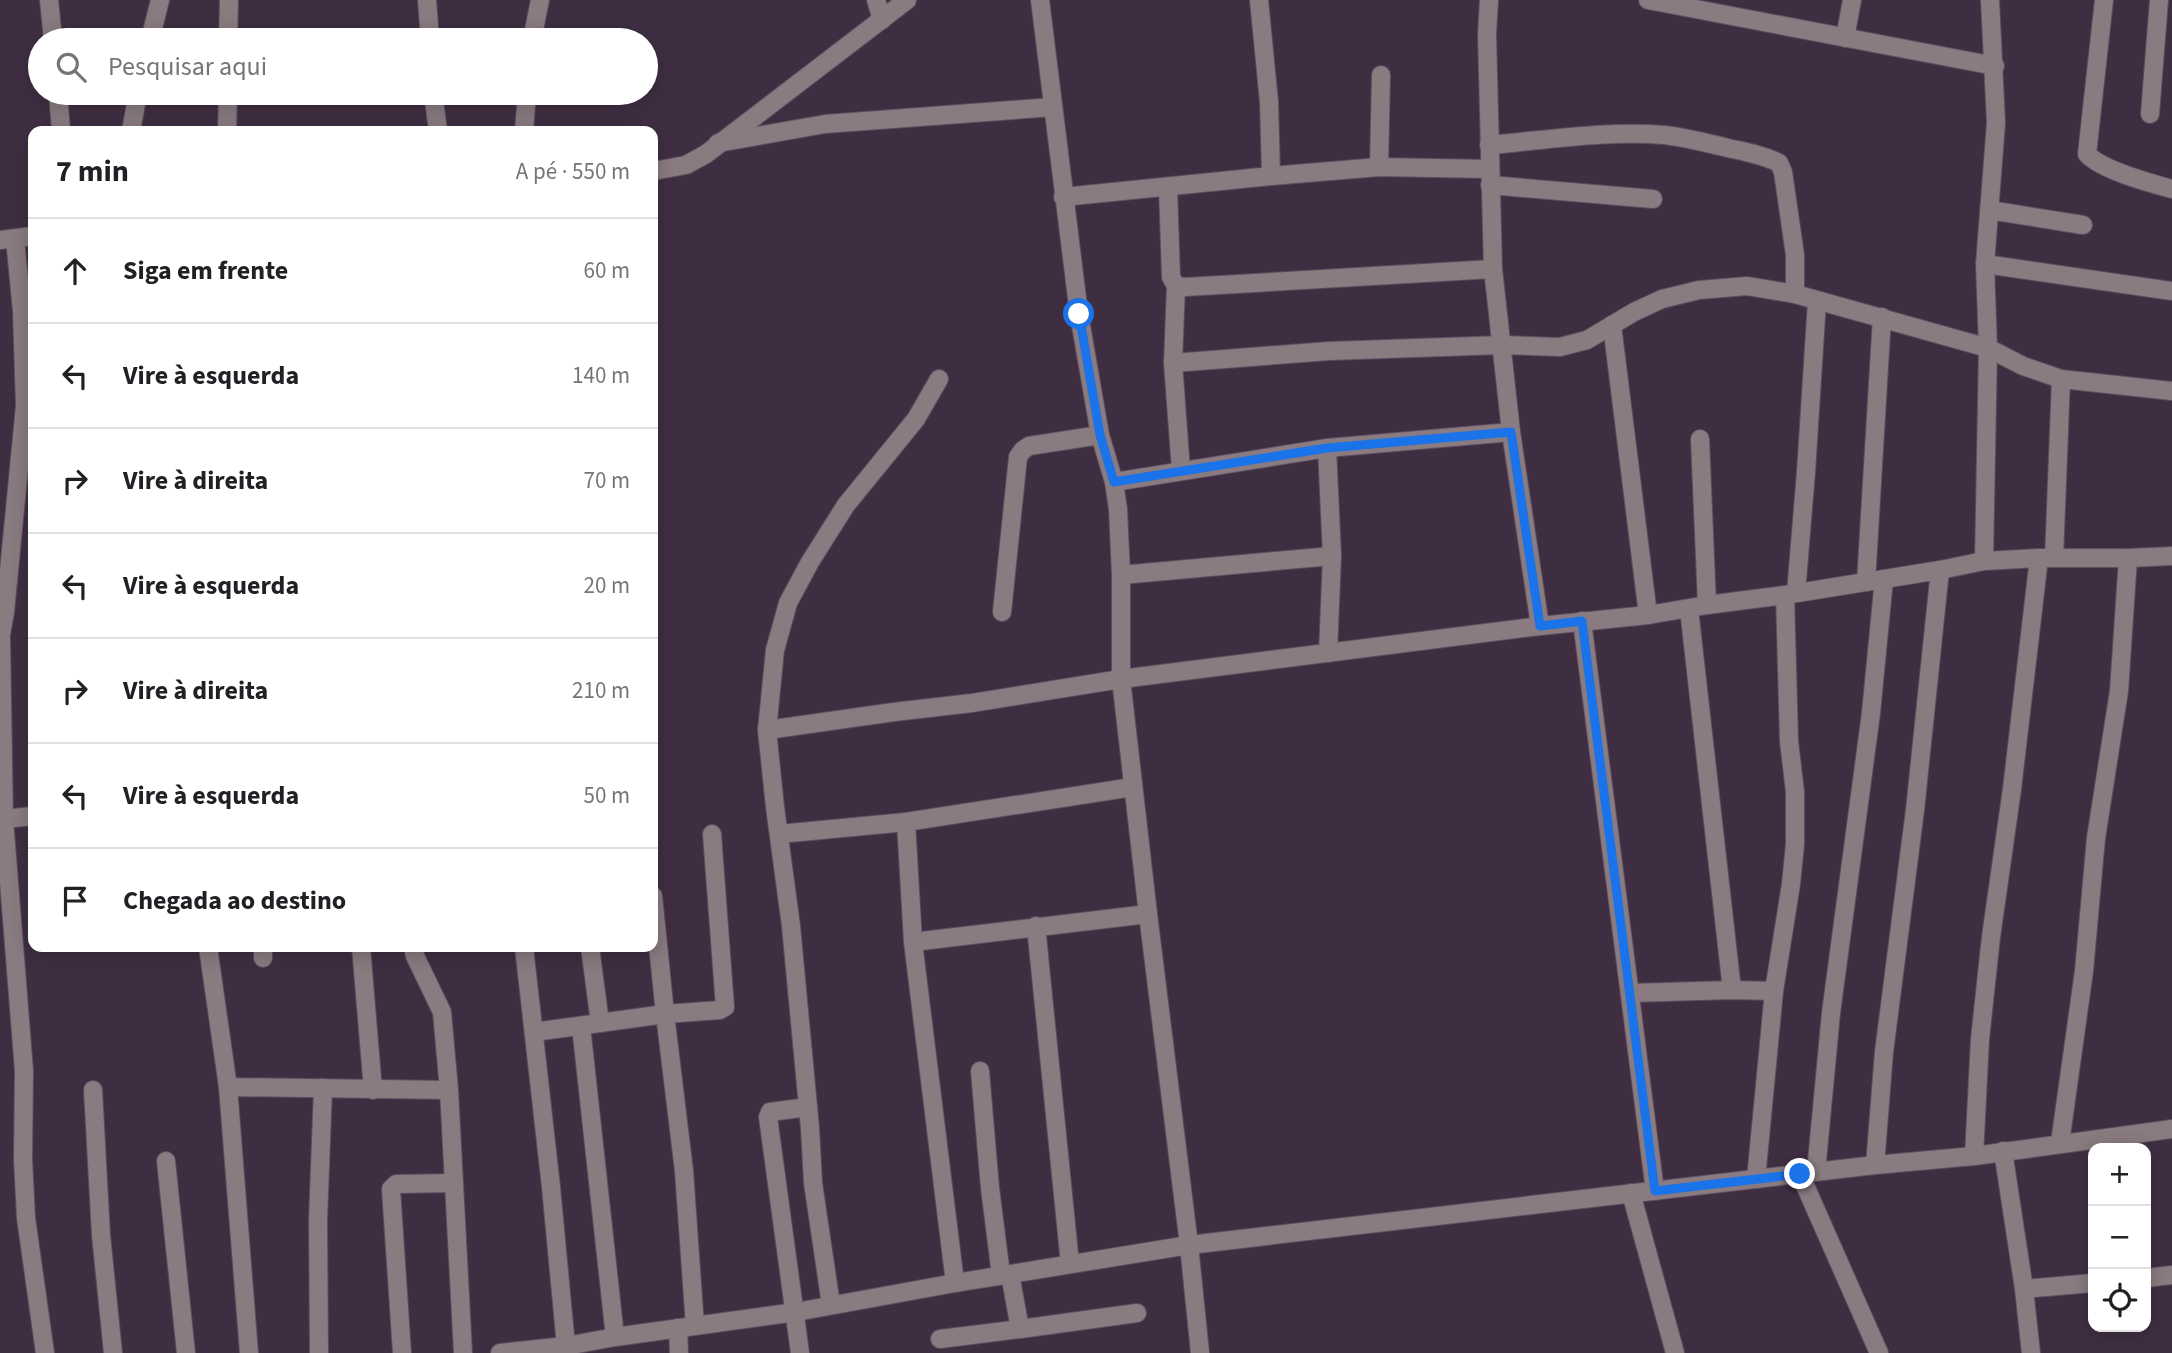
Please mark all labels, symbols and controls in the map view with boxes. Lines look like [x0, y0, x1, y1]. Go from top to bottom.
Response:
search box [28, 28, 658, 105]
icon: search [52, 48, 90, 86]
text: Pesquisar aqui [108, 48, 267, 85]
text: 7 min [56, 150, 129, 193]
text: A pé · 550 m [516, 155, 630, 188]
icon: ahead [56, 252, 94, 290]
text: Siga em frente [123, 252, 288, 289]
text: 60 m [583, 254, 630, 287]
route start [1063, 298, 1094, 329]
icon: left [56, 357, 94, 395]
text: Vire à esquerda [123, 357, 299, 394]
text: 140 m [572, 359, 630, 392]
icon: right [56, 462, 94, 500]
text: Vire à direita [123, 462, 268, 499]
text: 70 m [583, 464, 630, 497]
icon: left [56, 567, 94, 605]
text: Vire à esquerda [123, 567, 299, 604]
text: 20 m [583, 569, 630, 602]
icon: right [56, 672, 94, 710]
text: Vire à direita [123, 672, 268, 709]
text: 210 m [572, 674, 630, 707]
icon: left [56, 777, 94, 815]
text: Vire à esquerda [123, 777, 299, 814]
text: 50 m [583, 779, 630, 812]
icon: arrive [56, 882, 94, 920]
text: Chegada ao destino [123, 882, 346, 919]
map controls [2088, 1143, 2151, 1332]
button: + [2088, 1143, 2151, 1206]
route end [1784, 1158, 1815, 1189]
button: − [2088, 1206, 2151, 1269]
button: locate [2088, 1269, 2151, 1332]

